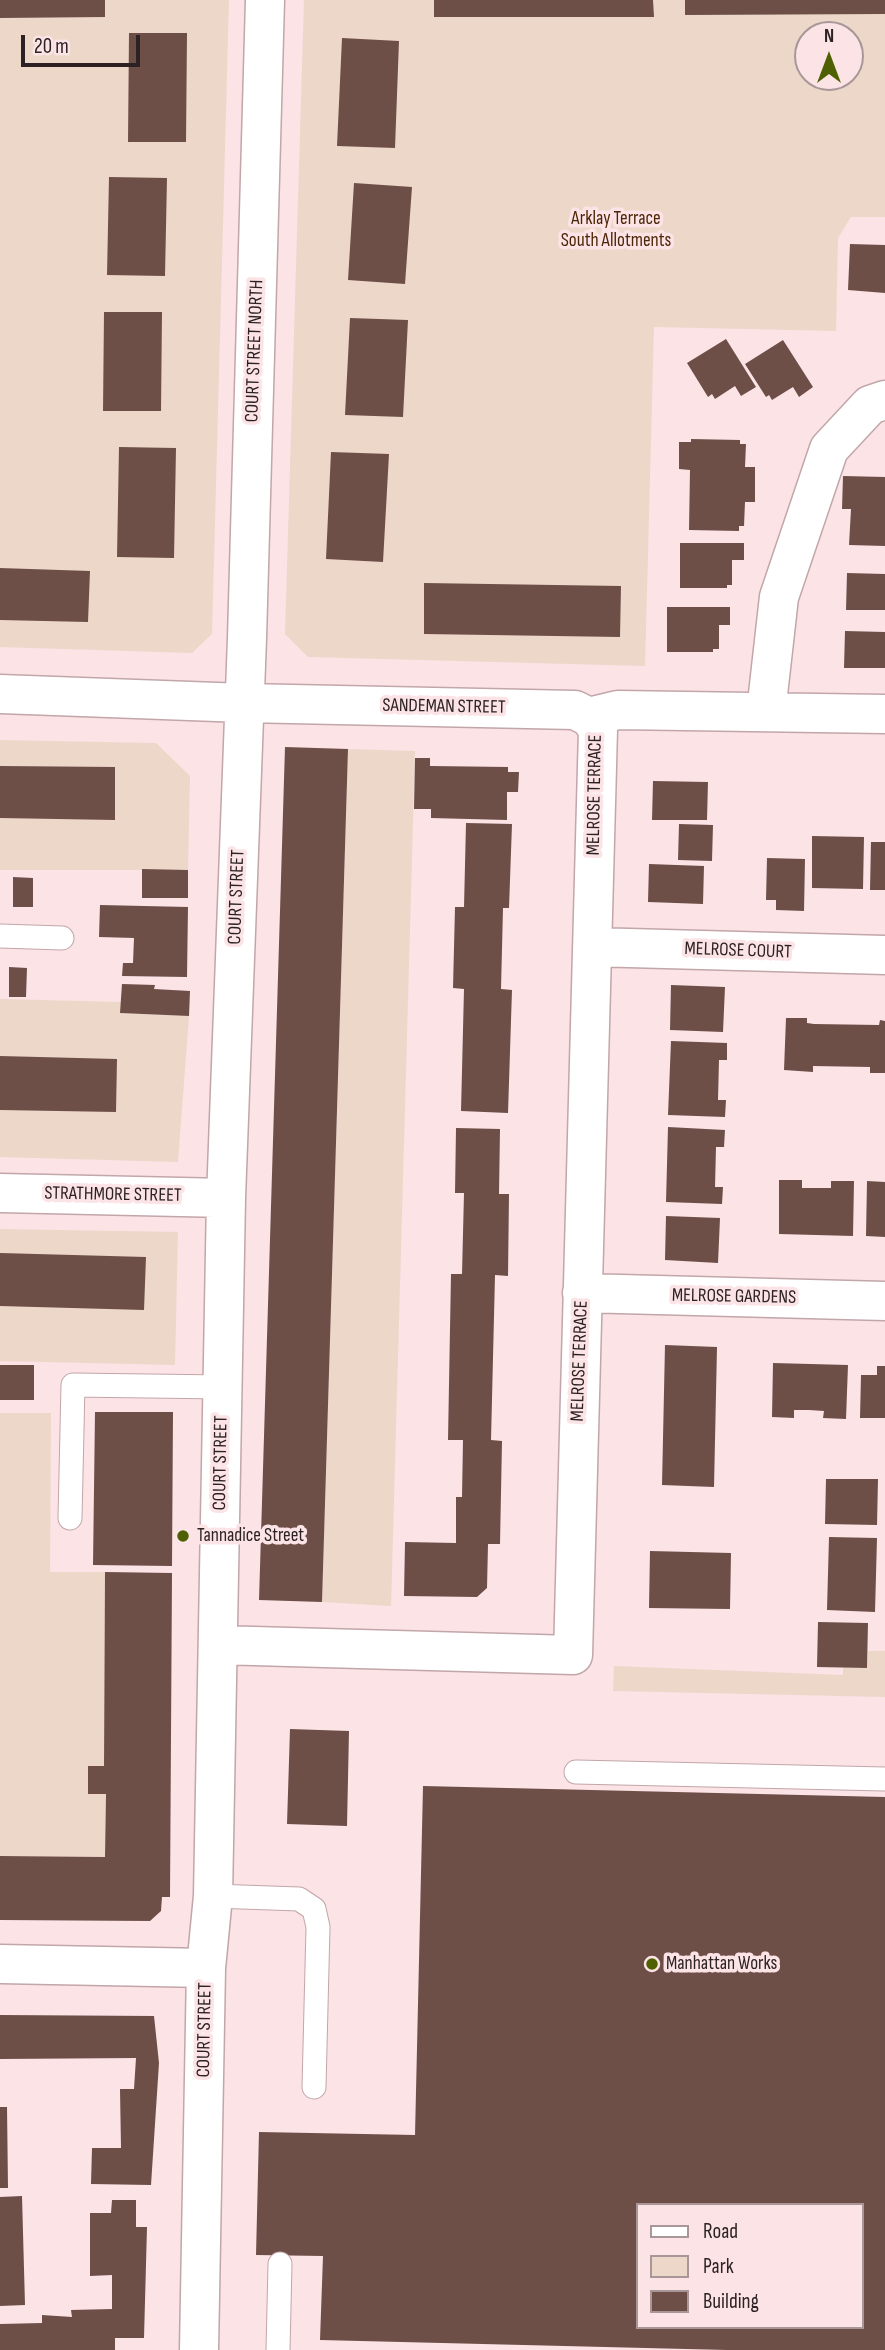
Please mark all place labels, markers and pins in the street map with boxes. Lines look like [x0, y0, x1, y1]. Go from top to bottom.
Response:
place label: Tannadice Street [197, 1525, 304, 1547]
marker: Tannadice Street [175, 1528, 191, 1544]
place label: Manhattan Works [666, 1953, 777, 1975]
marker: Manhattan Works [644, 1956, 660, 1972]

